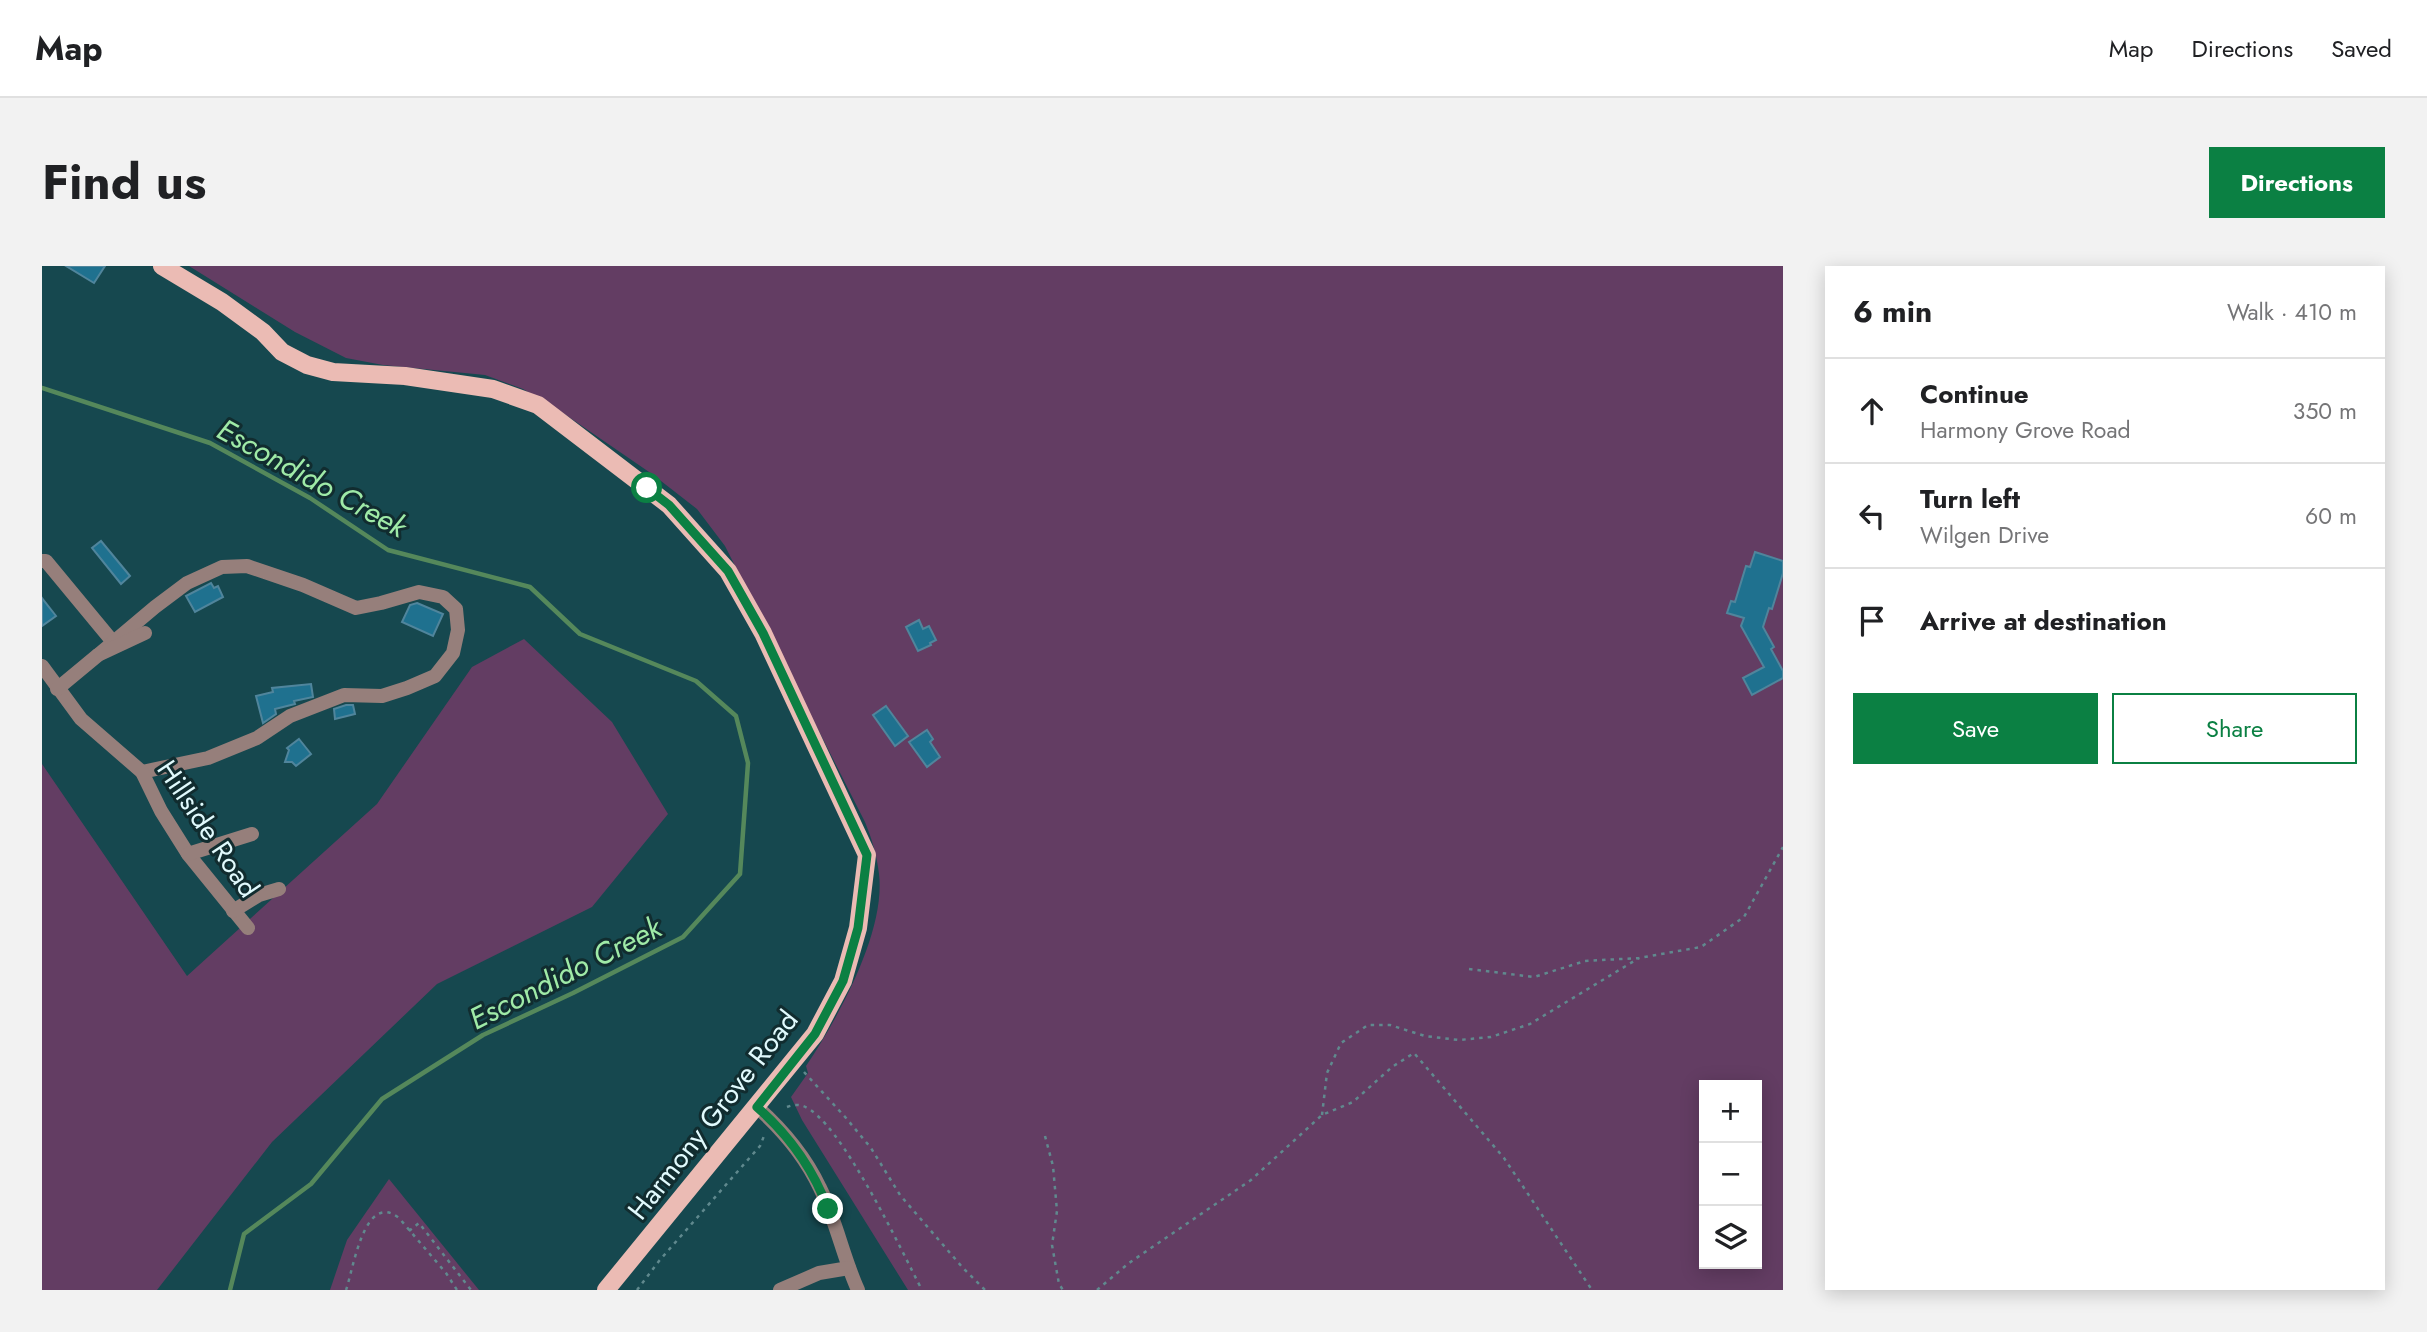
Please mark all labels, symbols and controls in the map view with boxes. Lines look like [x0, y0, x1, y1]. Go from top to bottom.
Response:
text: Map [35, 25, 103, 72]
text: Map [2109, 31, 2154, 66]
text: Directions [2192, 31, 2293, 66]
text: Saved [2331, 31, 2392, 66]
text: Find us [42, 147, 206, 217]
button: Directions [2209, 147, 2385, 218]
text: 6 min [1853, 290, 1932, 333]
text: Walk · 410 m [2227, 295, 2357, 329]
text: Continue [1920, 375, 2029, 413]
icon: ahead [1853, 392, 1891, 430]
text: 350 m [2293, 394, 2357, 428]
water label: Escondido Creek [209, 408, 416, 548]
text: Harmony Grove Road [1920, 413, 2131, 447]
route start [631, 472, 662, 503]
text: Turn left [1920, 480, 2020, 518]
icon: left [1853, 497, 1891, 535]
text: 60 m [2305, 499, 2357, 533]
text: Wilgen Drive [1920, 518, 2049, 552]
icon: arrive [1853, 602, 1891, 640]
text: Arrive at destination [1920, 602, 2167, 640]
button: Save [1853, 693, 2098, 764]
button: Share [2112, 693, 2357, 764]
street label: Hillside Road [147, 752, 269, 906]
water label: Escondido Creek [461, 905, 670, 1040]
street label: Harmony Grove Road [618, 1001, 808, 1229]
map controls [1699, 1080, 1762, 1269]
button: + [1699, 1080, 1762, 1143]
button: − [1699, 1143, 1762, 1206]
route end [812, 1193, 843, 1224]
button: layers [1699, 1206, 1762, 1269]

